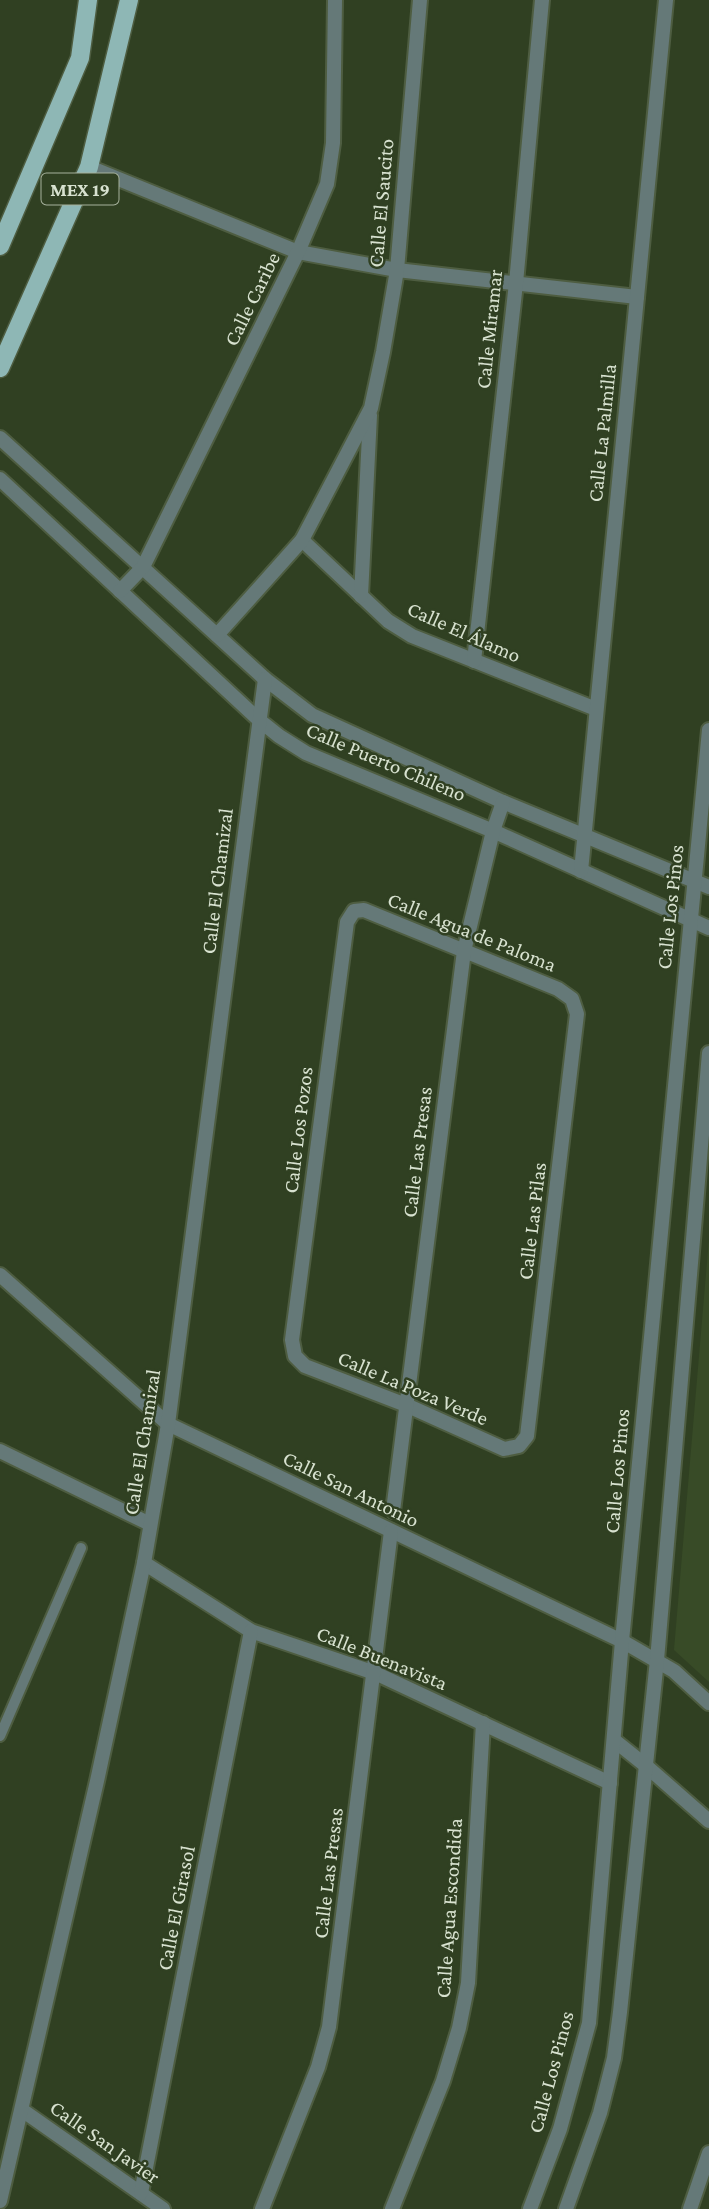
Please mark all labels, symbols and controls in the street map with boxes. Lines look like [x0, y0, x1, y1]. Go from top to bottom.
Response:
street label: Calle El Saucito [363, 138, 399, 268]
road number: MEX 19 [42, 174, 119, 204]
street label: Calle Caribe [219, 248, 285, 350]
street label: Calle Miramar [471, 268, 507, 390]
street label: Calle La Palmilla [583, 362, 621, 503]
street label: Calle El Álamo [404, 596, 524, 668]
street label: Calle Puerto Chileno [302, 717, 470, 807]
street label: Calle El Chamizal [196, 807, 238, 955]
street label: Calle Los Pinos [652, 843, 688, 971]
street label: Calle Agua de Paloma [384, 887, 560, 977]
street label: Calle Los Pozos [278, 1065, 318, 1195]
street label: Calle Las Presas [397, 1085, 437, 1219]
street label: Calle Las Pilas [513, 1161, 551, 1281]
street label: Calle La Poza Verde [334, 1345, 492, 1431]
street label: Calle El Chamizal [119, 1368, 165, 1516]
street label: Calle Los Pinos [600, 1408, 634, 1534]
street label: Calle San Antonio [279, 1446, 423, 1532]
street label: Calle Buenavista [313, 1621, 451, 1695]
street label: Calle Las Presas [308, 1806, 348, 1940]
street label: Calle Agua Escondida [431, 1817, 467, 1999]
street label: Calle El Girasol [152, 1843, 200, 1973]
street label: Calle Los Pinos [523, 2008, 579, 2136]
street label: Calle San Javier [45, 2095, 165, 2189]

